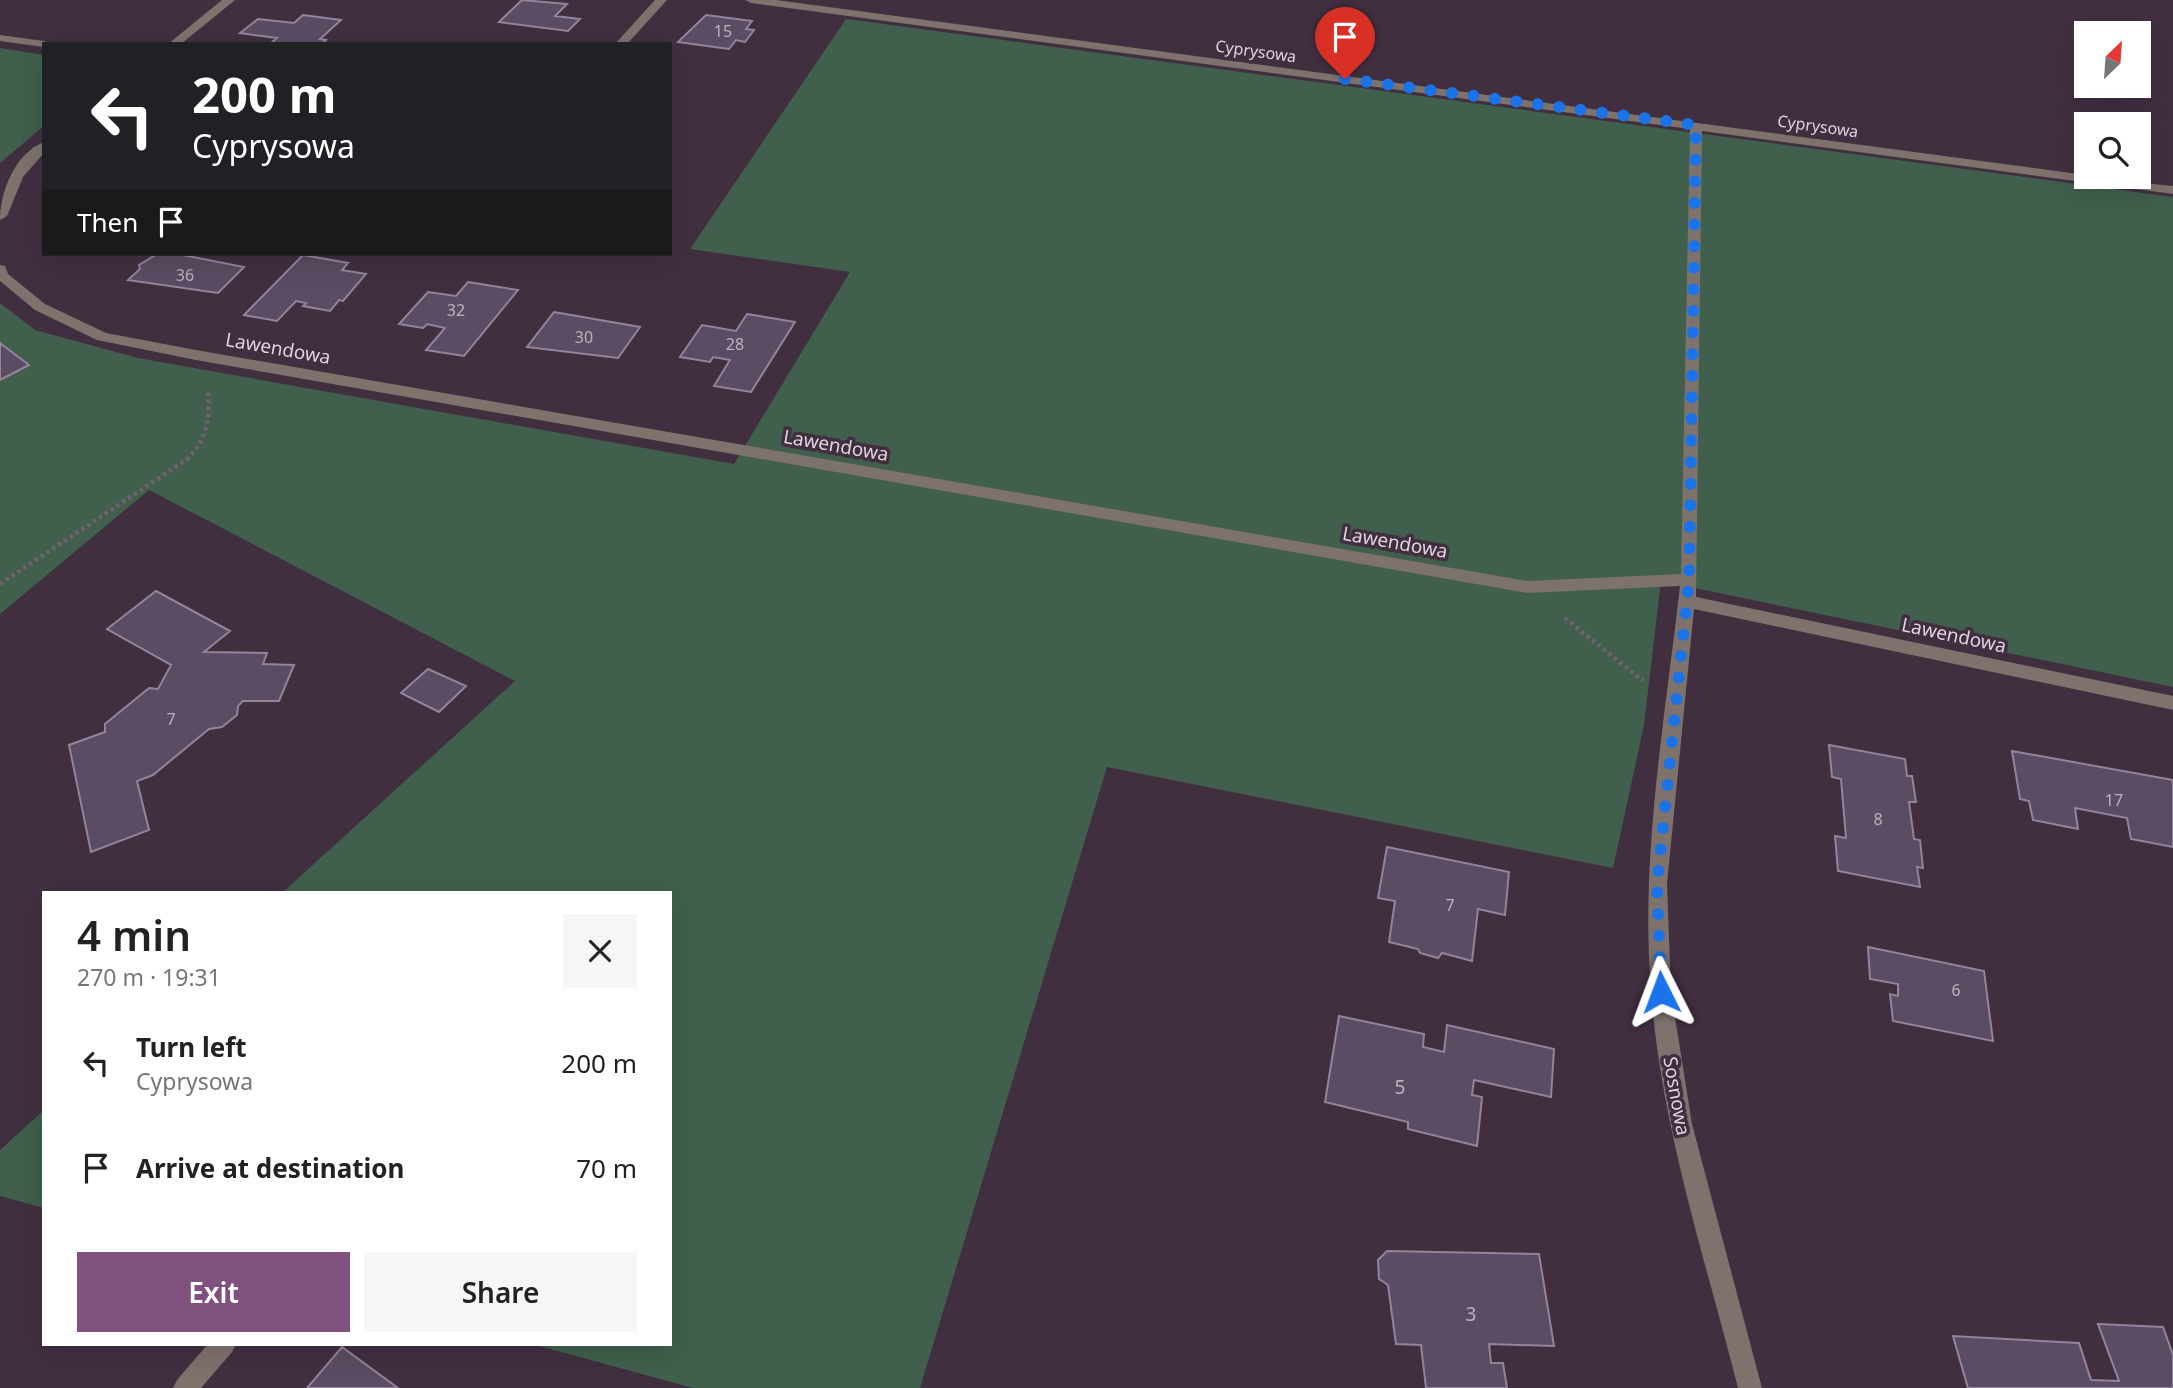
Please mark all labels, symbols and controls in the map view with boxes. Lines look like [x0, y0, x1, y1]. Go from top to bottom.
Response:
pin [1315, 7, 1375, 79]
icon: arrive [1326, 18, 1364, 56]
house number: 15 [714, 20, 732, 42]
north arrow [2074, 21, 2151, 98]
map controls [2074, 21, 2151, 189]
street label: Cyprysowa [1214, 34, 1298, 68]
text: 200 m [192, 61, 337, 127]
icon: left [77, 70, 168, 161]
street label: Cyprysowa [1776, 109, 1860, 143]
button: search [2074, 112, 2151, 189]
text: Cyprysowa [192, 124, 355, 167]
icon: arrive [152, 203, 190, 241]
text: Then [77, 204, 138, 240]
house number: 36 [176, 264, 194, 286]
house number: 32 [447, 299, 465, 321]
street label: Lawendowa [223, 326, 333, 370]
house number: 30 [575, 326, 593, 348]
house number: 28 [726, 333, 744, 355]
street label: Lawendowa [781, 423, 891, 467]
street label: Lawendowa [1340, 520, 1450, 564]
street label: Lawendowa [1899, 611, 2009, 659]
house number: 7 [166, 708, 176, 730]
house number: 17 [2105, 789, 2123, 811]
house number: 8 [1873, 808, 1883, 830]
house number: 7 [1445, 894, 1455, 916]
text: 4 min [77, 906, 191, 963]
button: close [563, 914, 637, 988]
position arrow [1624, 955, 1698, 1029]
text: 270 m · 19:31 [77, 961, 221, 993]
house number: 6 [1951, 979, 1961, 1001]
text: Turn left [136, 1029, 247, 1065]
icon: left [77, 1044, 115, 1082]
text: 200 m [561, 1045, 637, 1081]
street label: Sosnowa [1657, 1055, 1697, 1137]
text: Cyprysowa [136, 1065, 253, 1097]
house number: 5 [1395, 1074, 1405, 1100]
icon: arrive [77, 1149, 115, 1187]
text: Arrive at destination [136, 1150, 405, 1186]
text: 70 m [576, 1150, 637, 1186]
button: Exit [77, 1252, 350, 1332]
button: Share [364, 1252, 637, 1332]
house number: 3 [1466, 1301, 1476, 1327]

